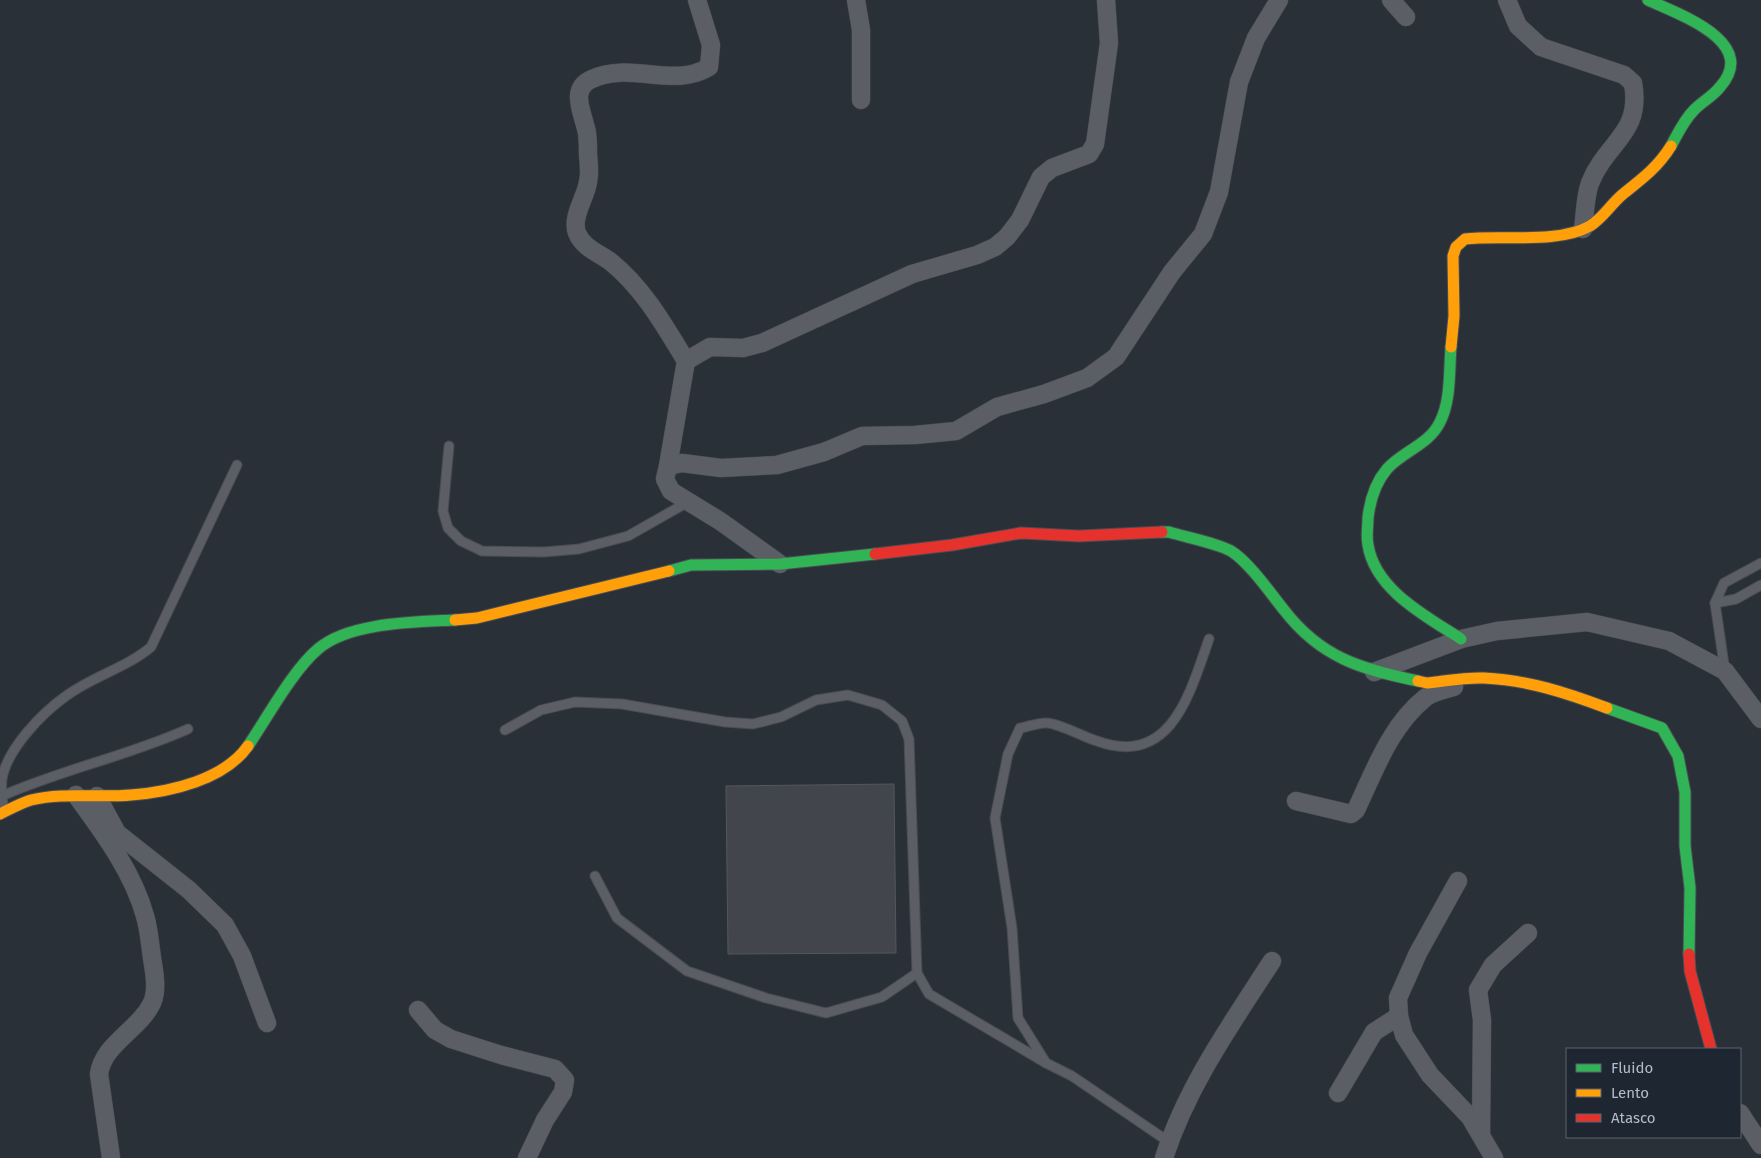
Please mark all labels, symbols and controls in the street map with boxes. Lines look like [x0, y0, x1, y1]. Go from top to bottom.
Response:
legend [1566, 1048, 1741, 1138]
text: Fluido [1611, 1059, 1653, 1077]
text: Lento [1611, 1084, 1649, 1102]
text: Atasco [1611, 1109, 1656, 1127]

